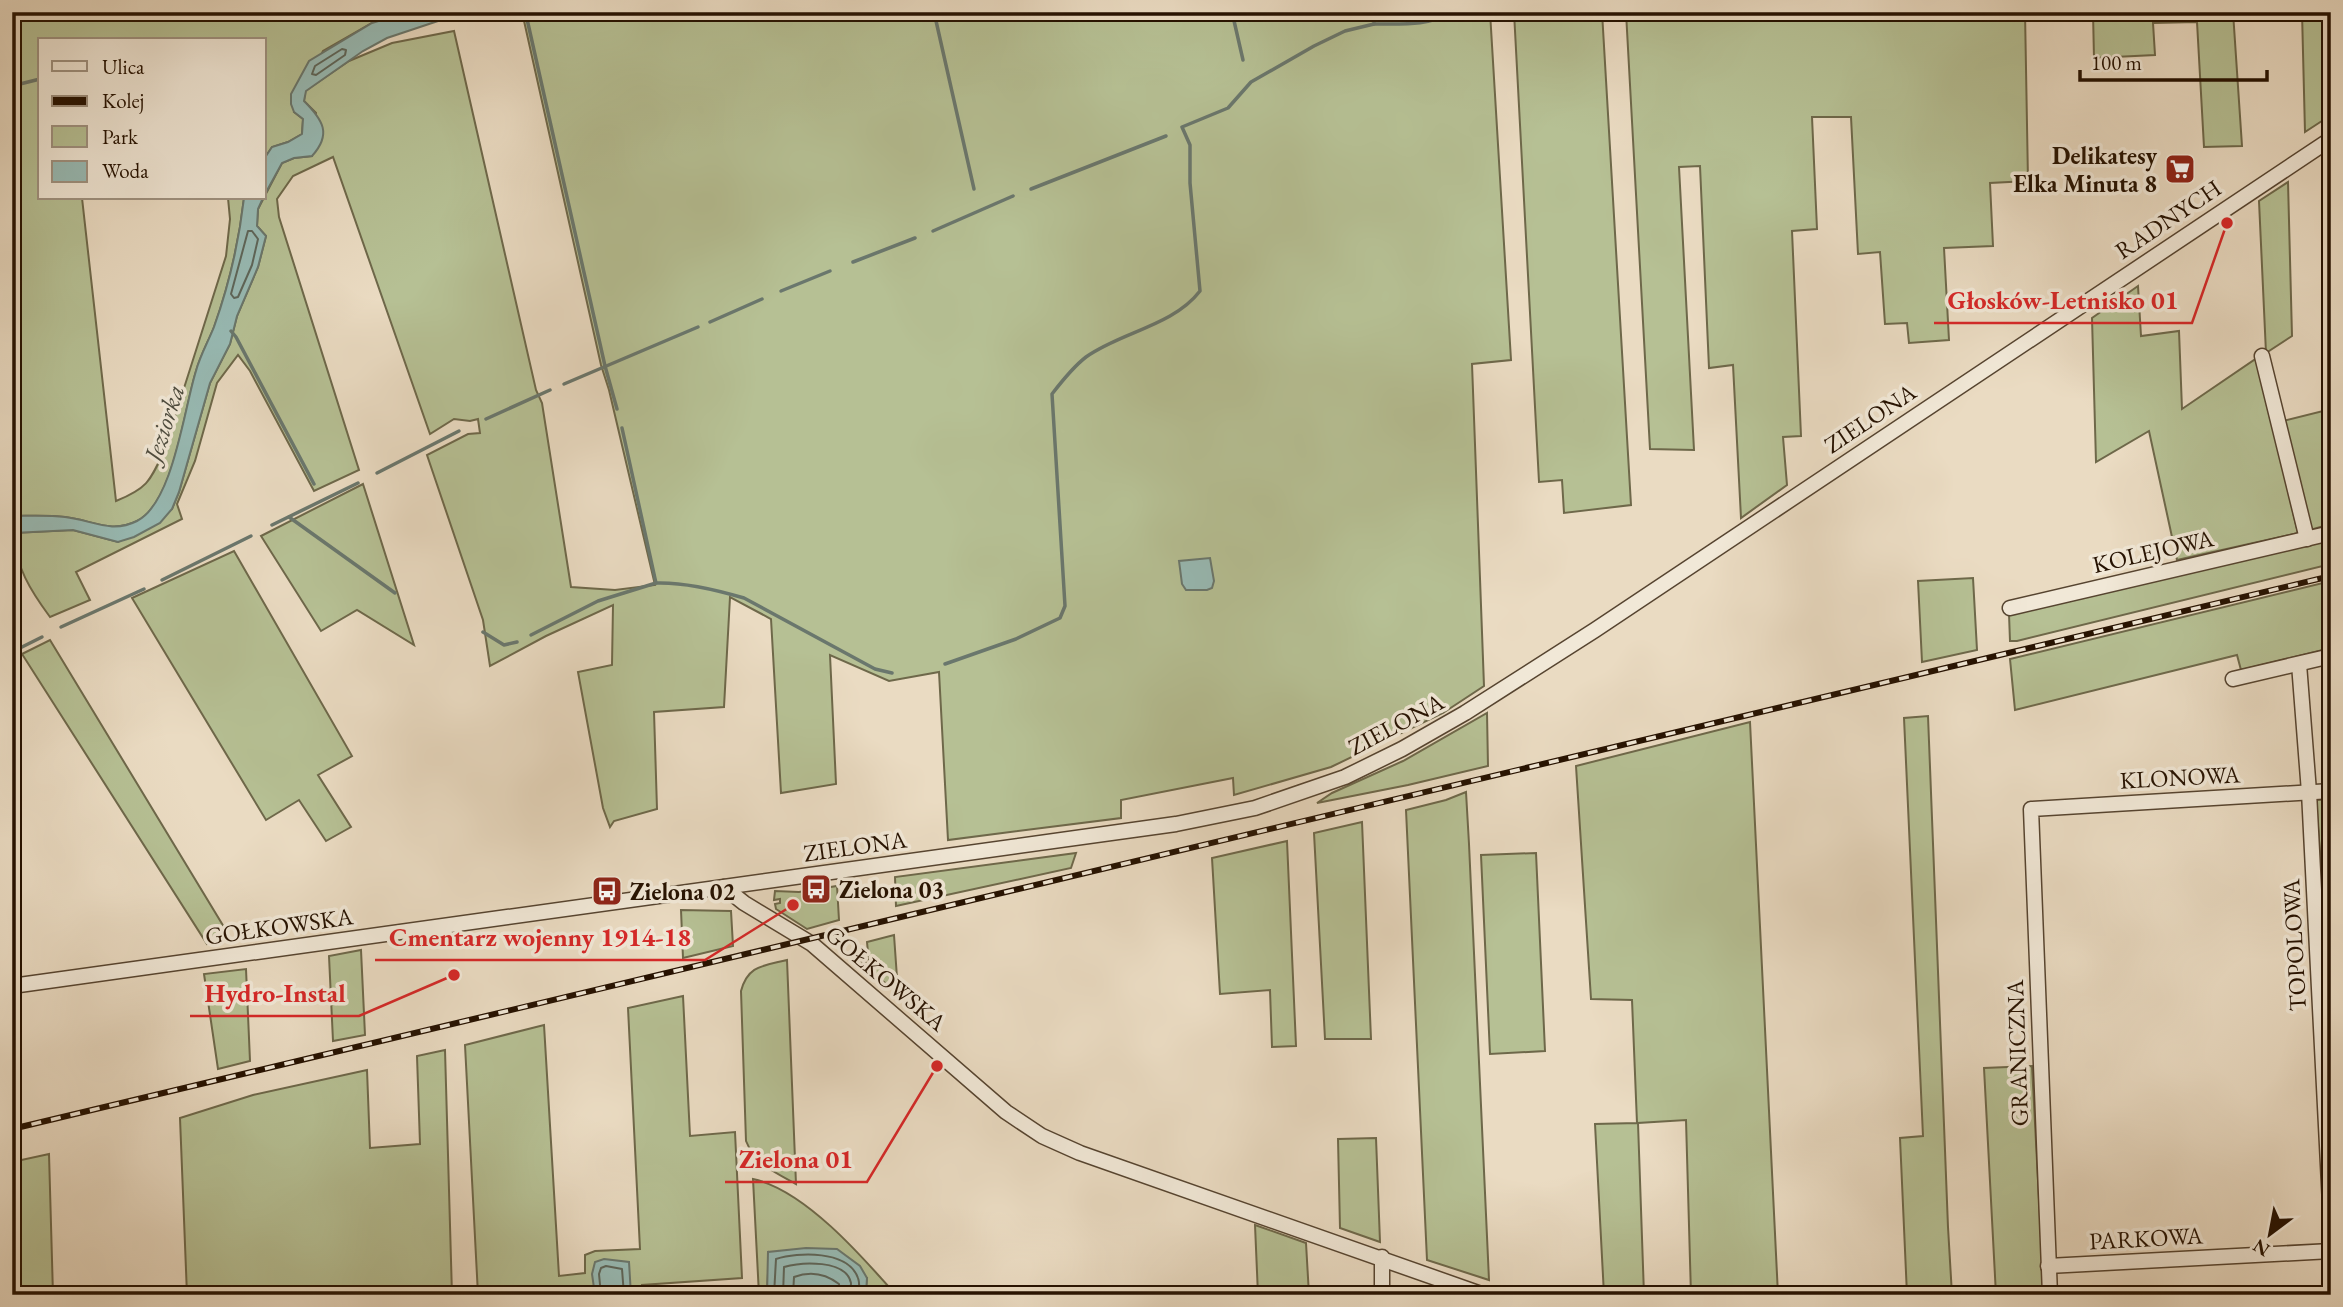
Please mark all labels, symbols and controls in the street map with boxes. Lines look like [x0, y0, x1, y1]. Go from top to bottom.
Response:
legend [38, 38, 266, 200]
scale bar [2080, 38, 2268, 82]
text: 100 m [2091, 49, 2142, 76]
text: Ulica [102, 53, 145, 80]
text: Kolej [102, 87, 144, 114]
text: Park [102, 123, 139, 150]
place label: Delikatesy Elka Minuta 8 [2013, 140, 2157, 199]
supermarket icon: Delikatesy Elka Minuta 8 [2163, 152, 2197, 186]
text: Woda [102, 157, 149, 184]
street label: RADNYCH [2109, 172, 2227, 266]
callout: Głosków-Letnisko 01 [1934, 276, 2192, 323]
text: Głosków-Letnisko 01 [1948, 283, 2178, 317]
street label: ZIELONA [1818, 376, 1922, 460]
water label: Jeziorka [134, 380, 192, 470]
street label: KOLEJOWA [2089, 522, 2217, 580]
street label: ZIELONA [1343, 686, 1450, 762]
street label: KLONOWA [2119, 758, 2241, 796]
street label: ZIELONA [801, 823, 909, 869]
bus stop icon: Zielona 03 [799, 872, 833, 906]
bus stop icon: Zielona 02 [590, 874, 624, 908]
place label: Zielona 03 [839, 874, 944, 905]
place label: Zielona 02 [630, 876, 735, 907]
street label: TOPOLOWA [2275, 878, 2313, 1012]
street label: GOŁKOWSKA [203, 900, 355, 952]
callout: Cmentarz wojenny 1914-18 [375, 913, 705, 960]
street label: GOŁKOWSKA [819, 918, 953, 1038]
text: Cmentarz wojenny 1914-18 [389, 920, 691, 954]
callout: Hydro-Instal [190, 969, 359, 1016]
text: Hydro-Instal [204, 976, 346, 1010]
street label: GRANICZNA [1999, 979, 2035, 1127]
callout: Zielona 01 [725, 1135, 867, 1182]
text: Zielona 01 [739, 1142, 853, 1176]
north arrow [2234, 1198, 2304, 1268]
street label: PARKOWA [2088, 1220, 2204, 1256]
text: N [2248, 1233, 2274, 1263]

